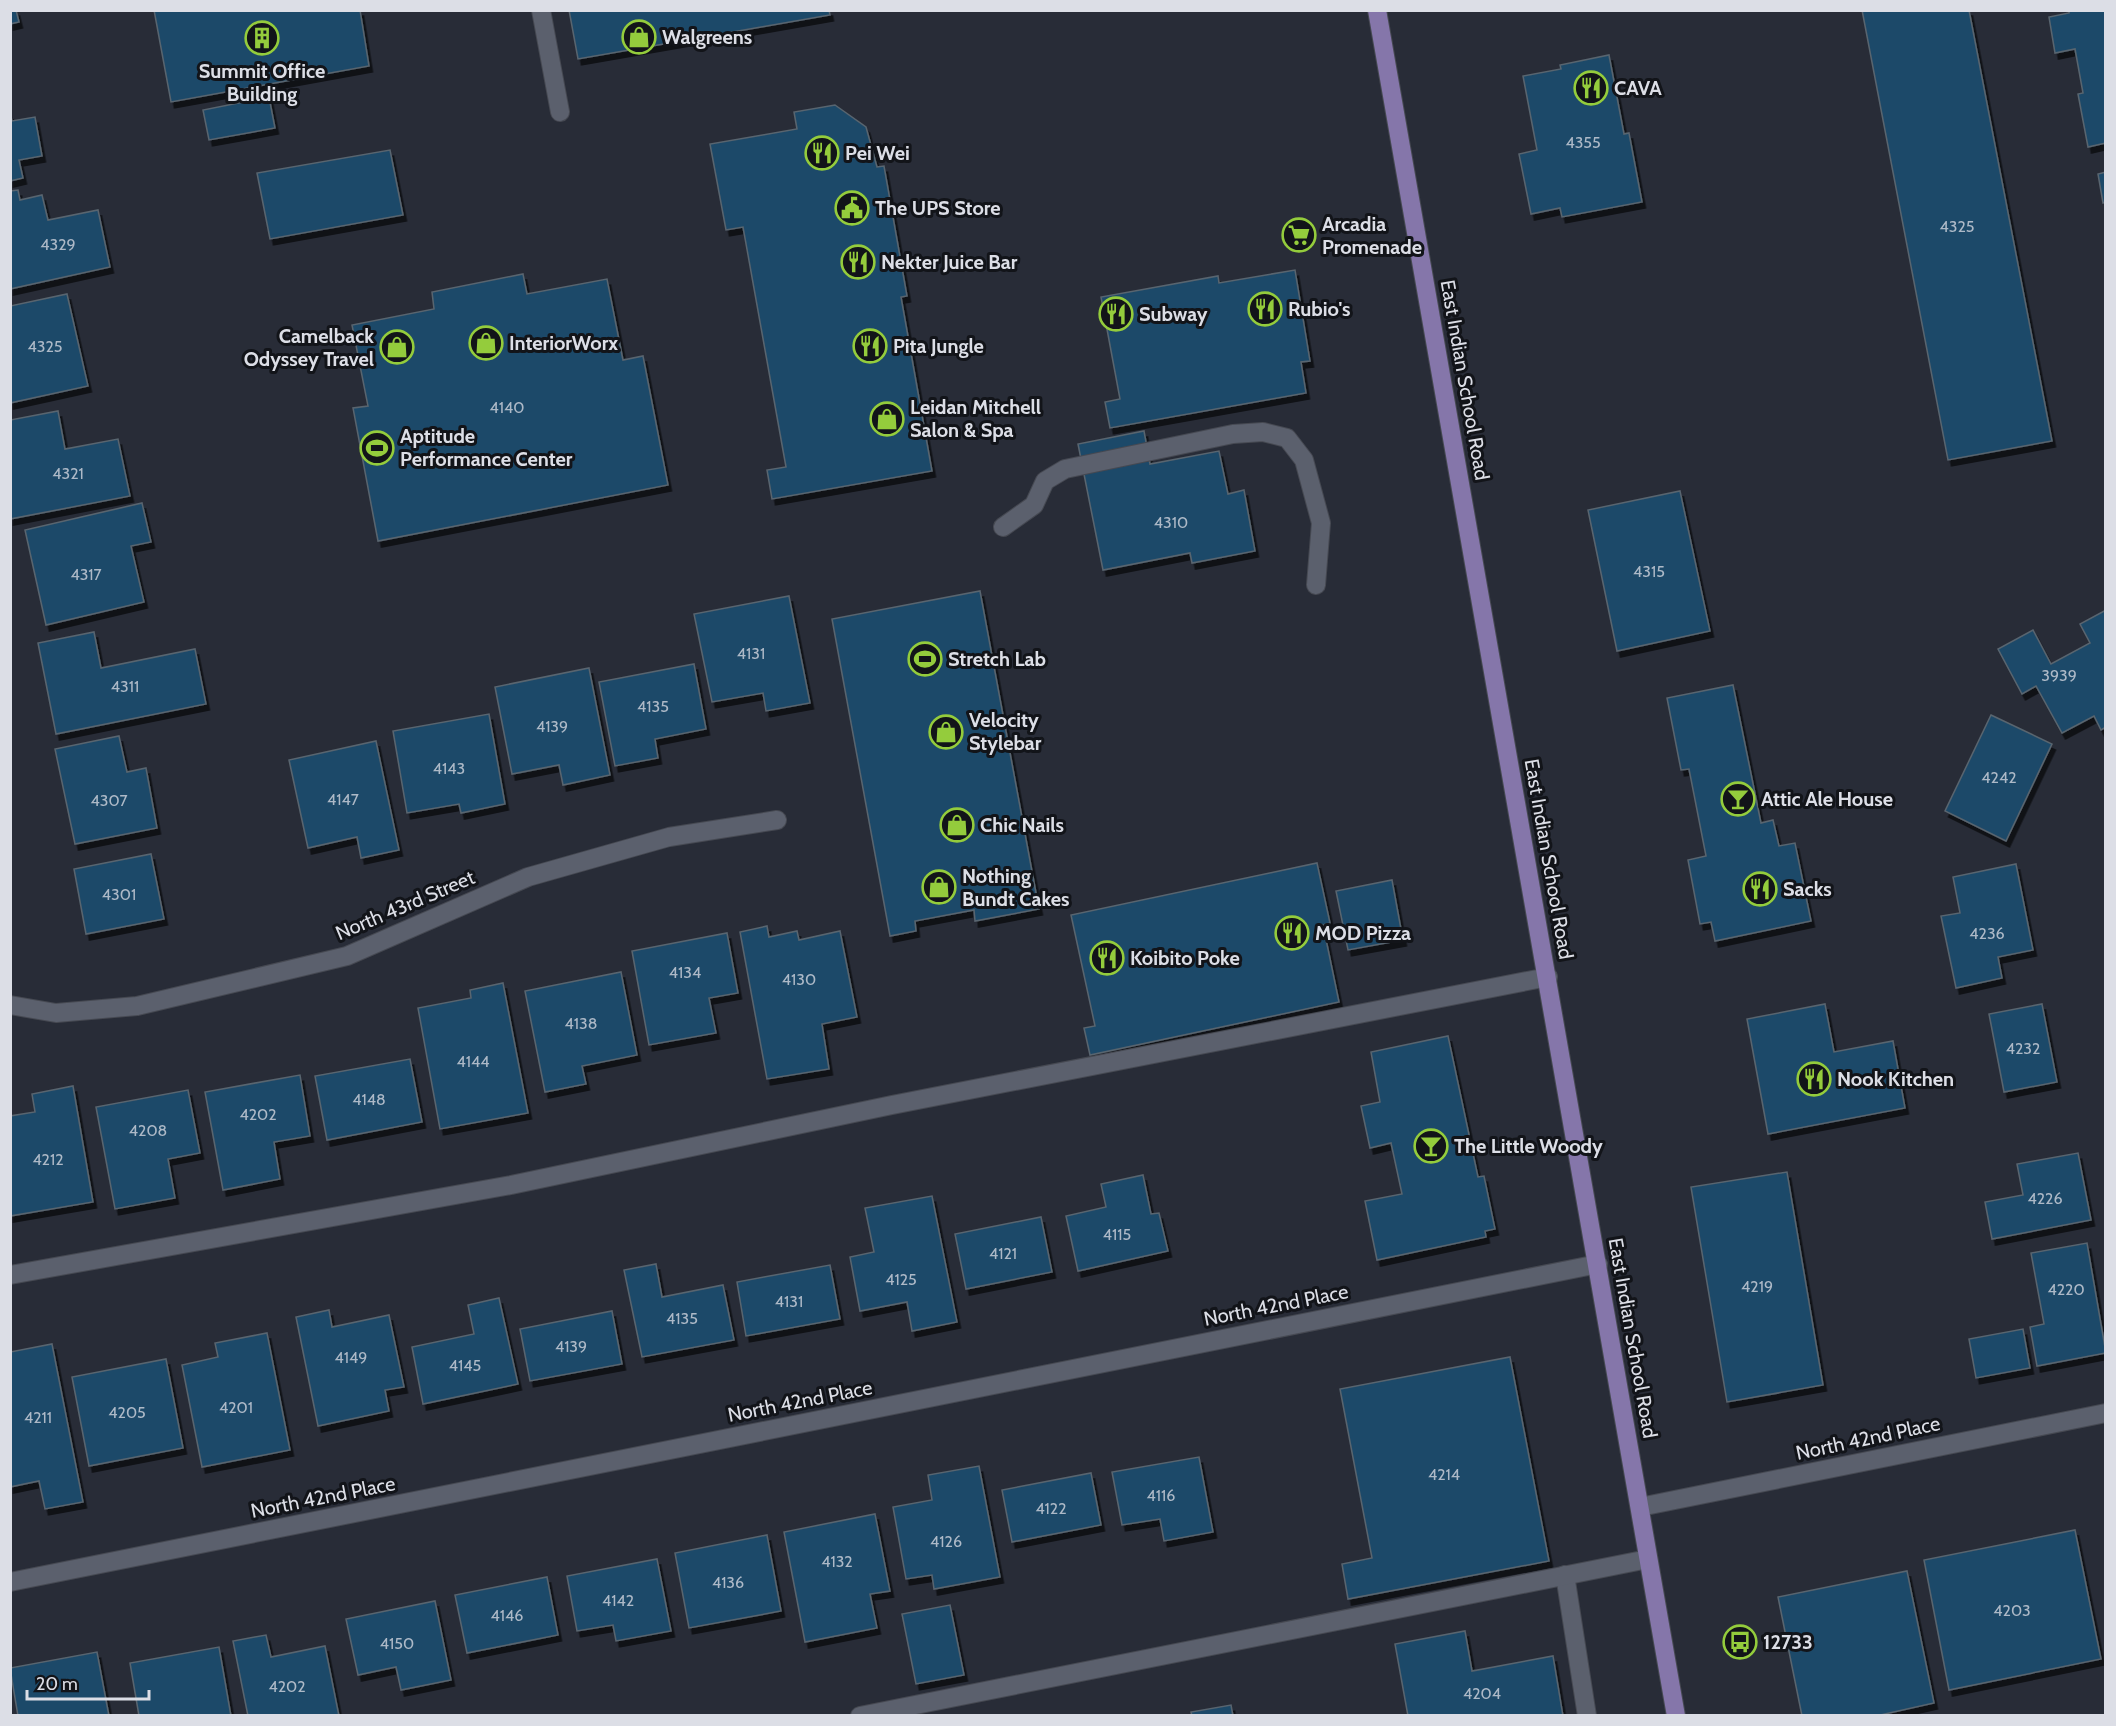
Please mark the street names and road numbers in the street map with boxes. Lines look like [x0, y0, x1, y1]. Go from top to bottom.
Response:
street label: East Indian School Road [1436, 278, 1494, 482]
street label: East Indian School Road [1520, 757, 1578, 961]
street label: North 43rd Street [332, 865, 478, 945]
street label: East Indian School Road [1604, 1236, 1662, 1440]
street label: North 42nd Place [1202, 1279, 1350, 1331]
street label: North 42nd Place [726, 1375, 874, 1427]
street label: North 42nd Place [1794, 1411, 1942, 1465]
street label: North 42nd Place [249, 1471, 397, 1523]

